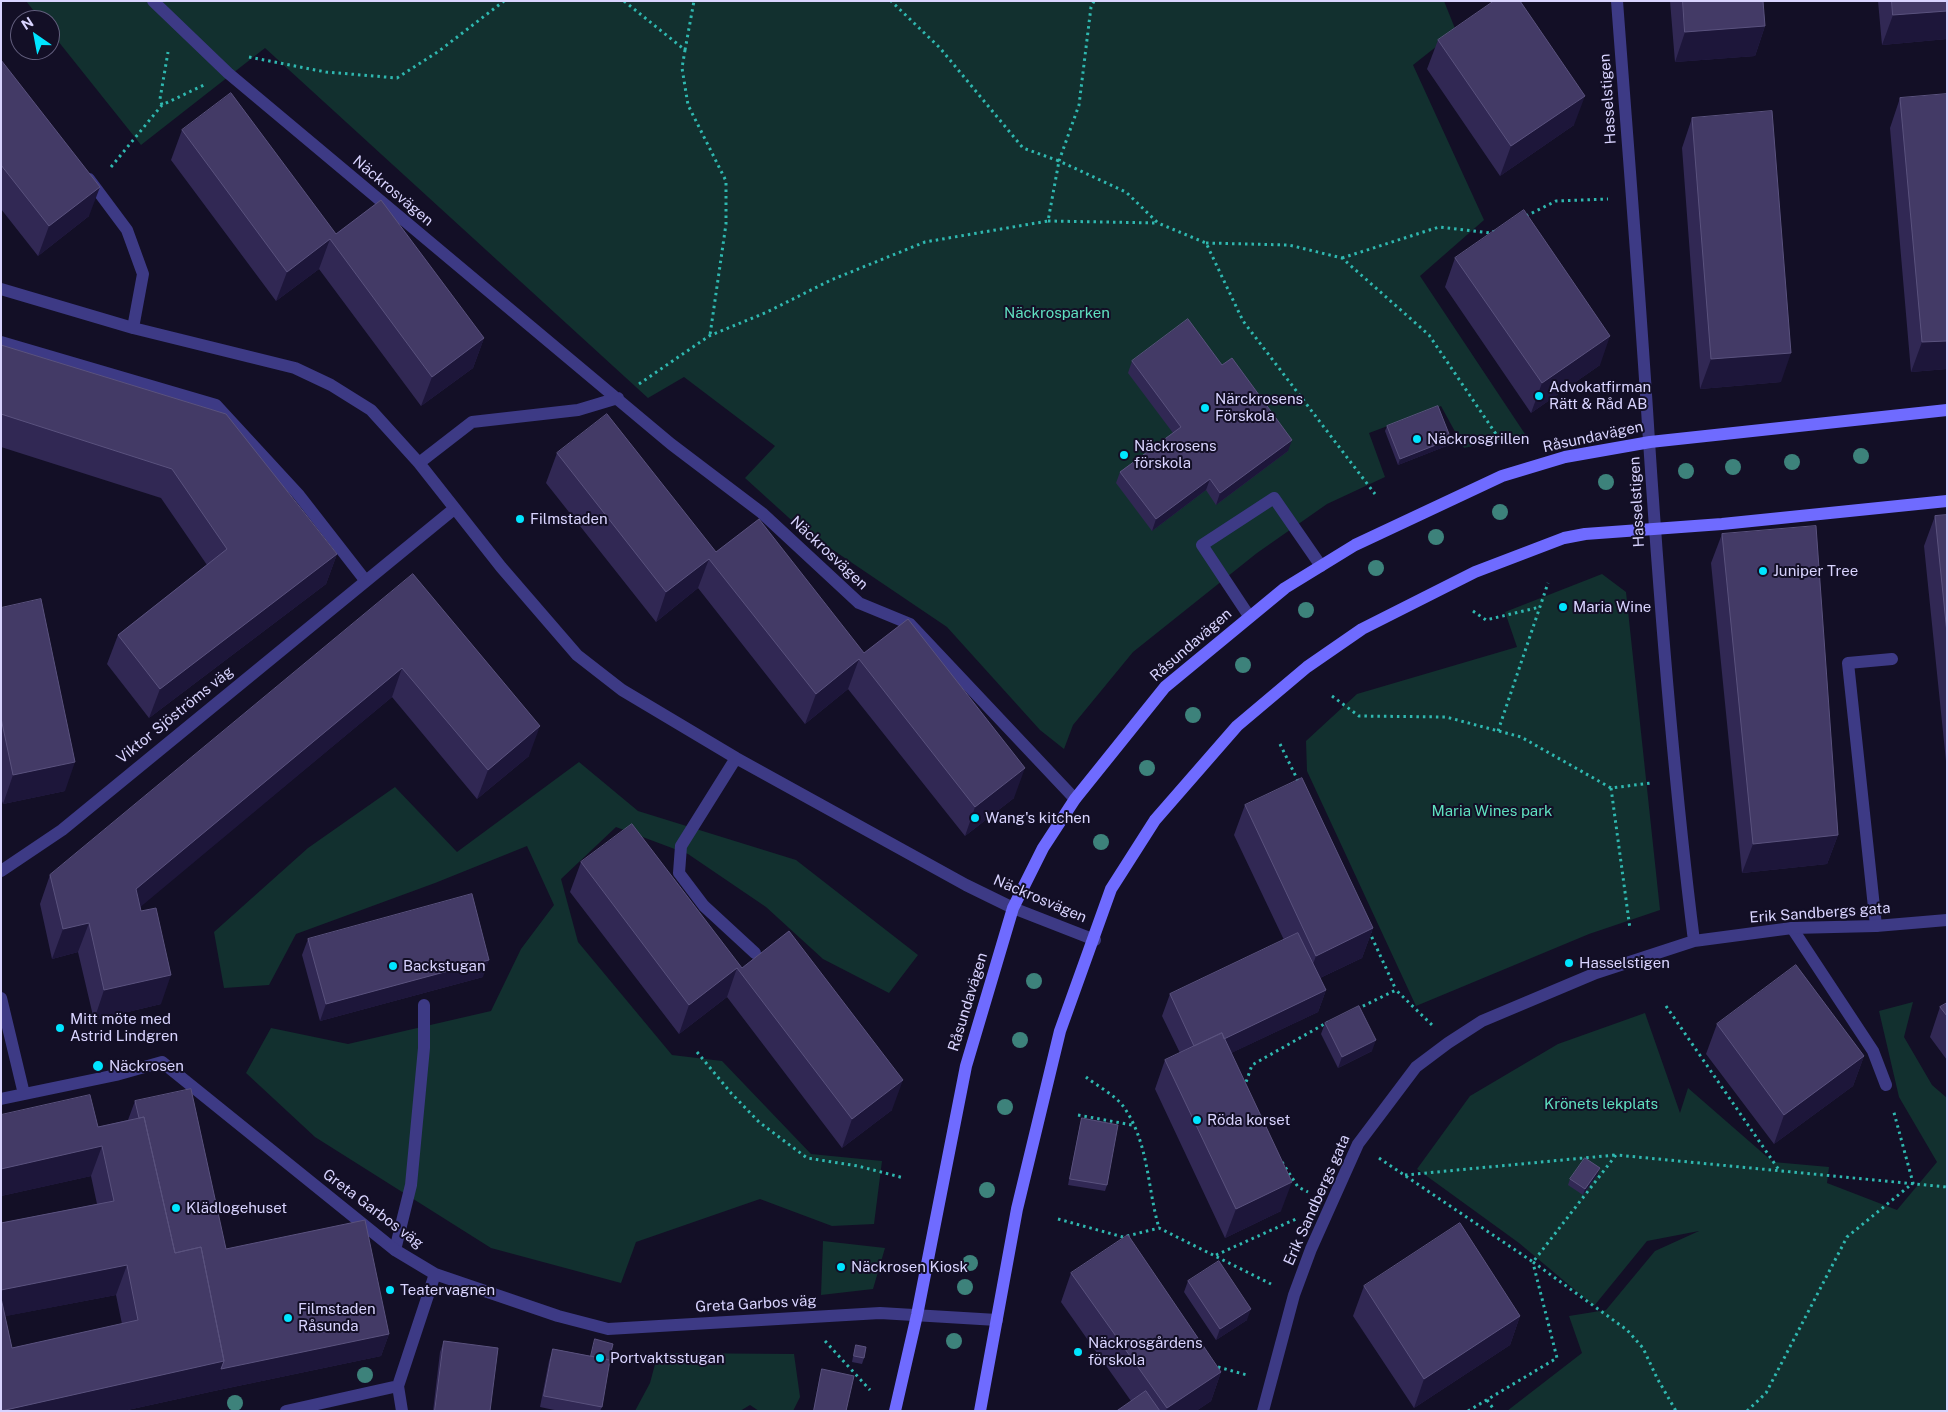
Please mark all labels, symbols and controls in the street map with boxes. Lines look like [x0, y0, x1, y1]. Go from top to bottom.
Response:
north arrow [10, 10, 60, 60]
text: N [18, 14, 36, 33]
street label: Hasselstigen [1596, 53, 1620, 145]
street label: Näckrosvägen [349, 152, 437, 230]
park label: Näckrosparken [1004, 304, 1110, 322]
place label: Advokatfirman Rätt & Råd AB [1549, 378, 1651, 413]
place label: Närckrosens Förskola [1215, 390, 1303, 425]
marker: Advokatfirman Rätt & Råd AB [1533, 390, 1545, 402]
marker: Närckrosens Förskola [1199, 402, 1211, 414]
street label: Råsundavägen [1541, 418, 1645, 456]
place label: Näckrosgrillen [1427, 430, 1529, 448]
marker: Näckrosgrillen [1411, 433, 1423, 445]
place label: Näckrosens förskola [1134, 437, 1216, 472]
marker: Näckrosens förskola [1118, 449, 1130, 461]
street label: Hasselstigen [1626, 456, 1648, 548]
place label: Filmstaden [530, 510, 608, 528]
street label: Näckrosvägen [786, 512, 872, 594]
marker: Filmstaden [514, 513, 526, 525]
place label: Juniper Tree [1773, 562, 1858, 580]
marker: Juniper Tree [1757, 565, 1769, 577]
place label: Maria Wine [1573, 598, 1651, 616]
marker: Maria Wine [1557, 601, 1569, 613]
street label: Råsundavägen [1147, 605, 1235, 685]
street label: Viktor Sjöströms väg [113, 662, 237, 768]
park label: Maria Wines park [1432, 802, 1552, 820]
place label: Wang's kitchen [985, 809, 1090, 827]
marker: Wang's kitchen [969, 812, 981, 824]
street label: Näckrosvägen [991, 871, 1089, 927]
street label: Erik Sandbergs gata [1749, 899, 1891, 927]
street label: Råsundavägen [944, 951, 992, 1053]
place label: Hasselstigen [1579, 954, 1670, 972]
place label: Backstugan [403, 957, 486, 975]
marker: Hasselstigen [1563, 957, 1575, 969]
marker: Backstugan [387, 960, 399, 972]
place label: Mitt möte med Astrid Lindgren [70, 1010, 178, 1045]
marker: Mitt möte med Astrid Lindgren [54, 1022, 66, 1034]
place label: Näckrosen [109, 1057, 184, 1075]
marker: Näckrosen [91, 1059, 105, 1073]
park label: Krönets lekplats [1544, 1095, 1658, 1113]
place label: Röda korset [1207, 1111, 1290, 1129]
marker: Röda korset [1191, 1114, 1203, 1126]
street label: Erik Sandbergs gata [1280, 1132, 1354, 1268]
street label: Greta Garbos väg [319, 1165, 427, 1253]
place label: Klädlogehuset [186, 1199, 287, 1217]
marker: Klädlogehuset [170, 1202, 182, 1214]
place label: Näckrosen Kiosk [851, 1258, 968, 1276]
marker: Näckrosen Kiosk [835, 1261, 847, 1273]
place label: Teatervagnen [400, 1281, 495, 1299]
marker: Teatervagnen [384, 1284, 396, 1296]
street label: Greta Garbos väg [695, 1292, 817, 1316]
place label: Filmstaden Råsunda [298, 1300, 376, 1335]
marker: Filmstaden Råsunda [282, 1312, 294, 1324]
place label: Näckrosgårdens förskola [1088, 1334, 1203, 1369]
marker: Näckrosgårdens förskola [1072, 1346, 1084, 1358]
place label: Portvaktsstugan [610, 1349, 725, 1367]
marker: Portvaktsstugan [594, 1352, 606, 1364]

